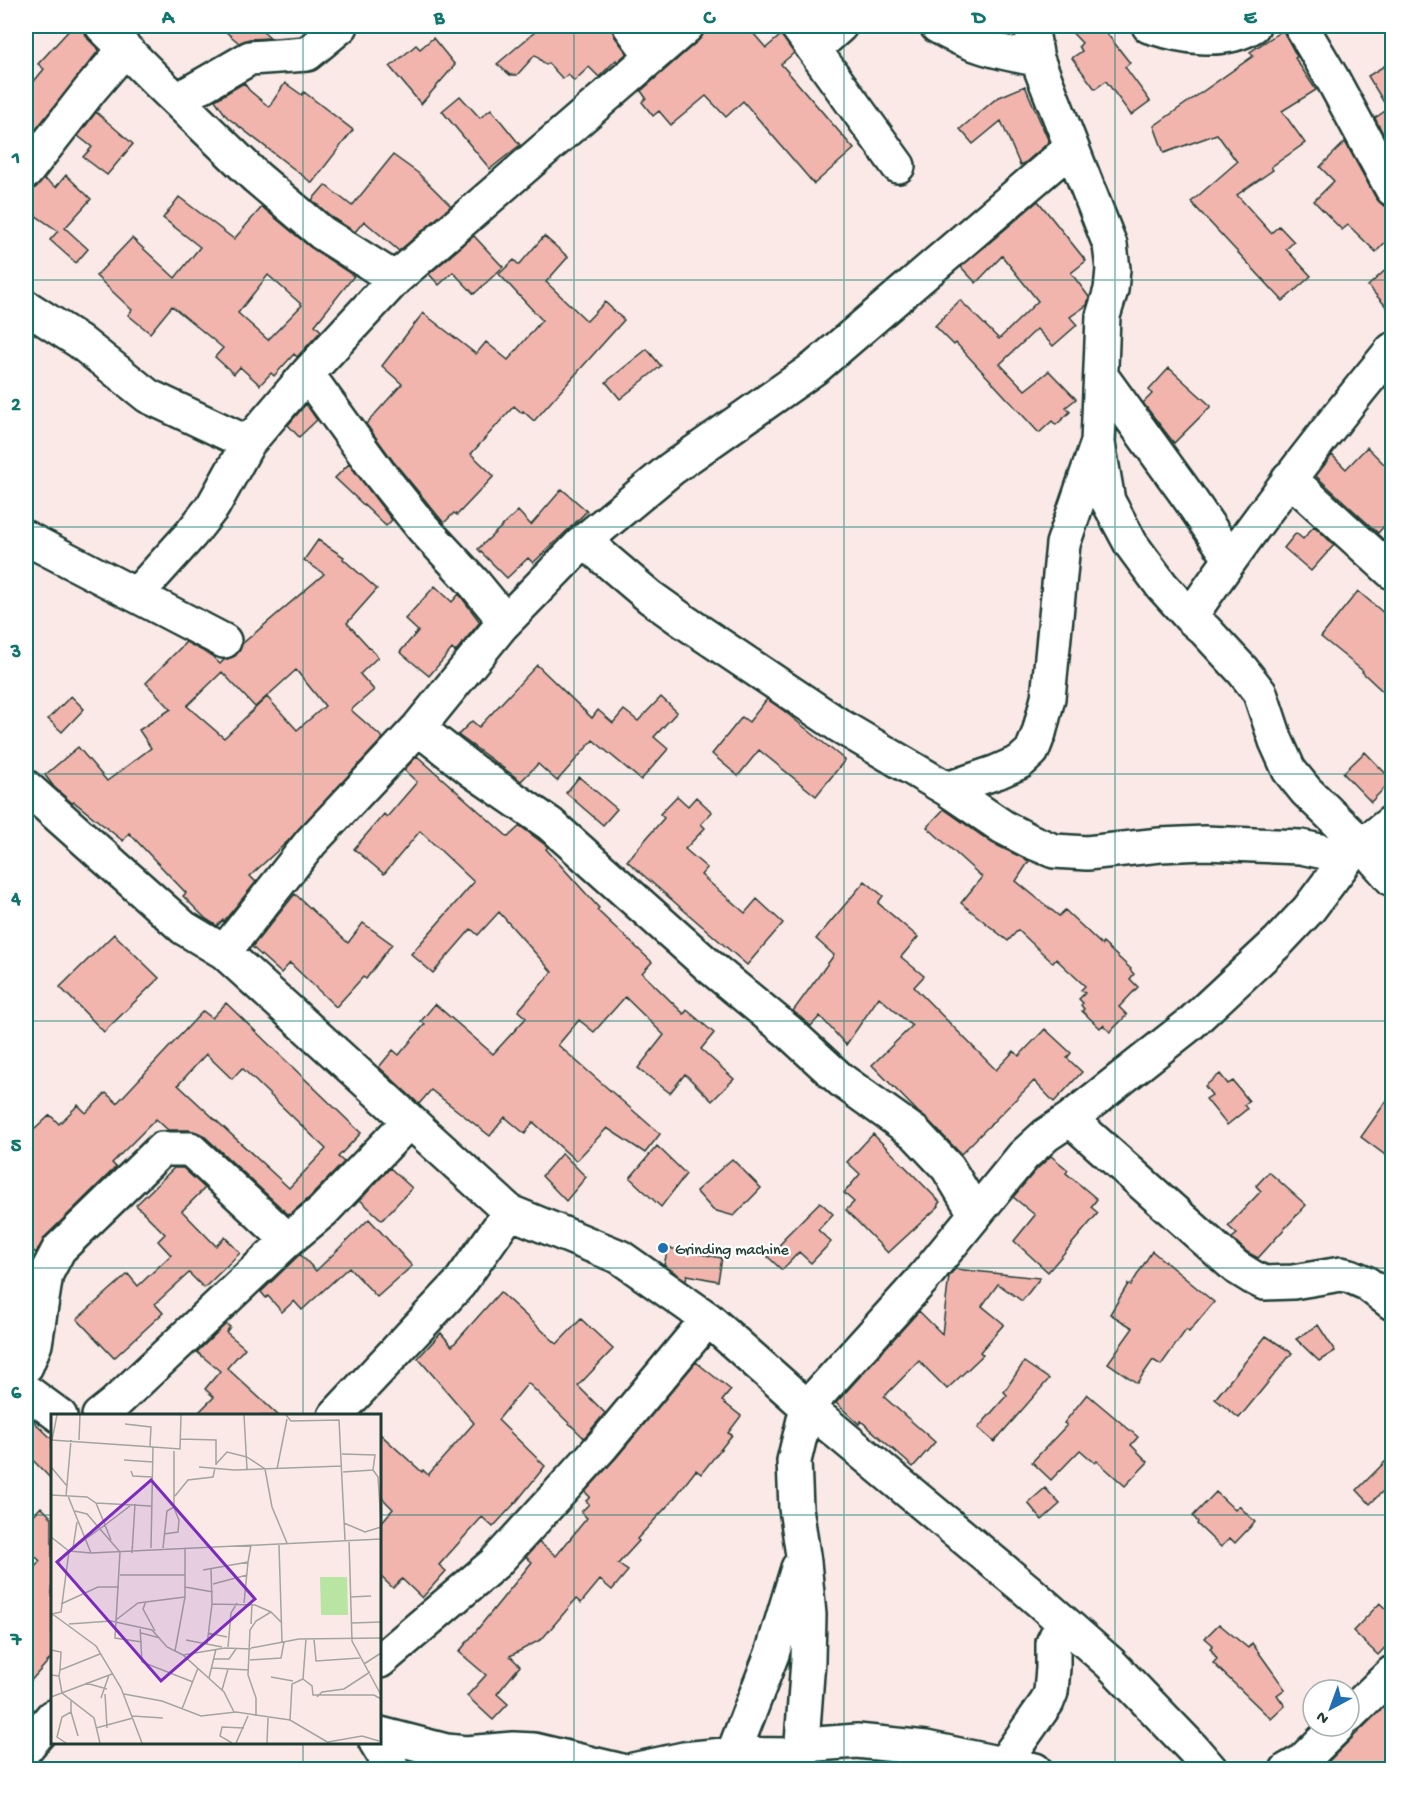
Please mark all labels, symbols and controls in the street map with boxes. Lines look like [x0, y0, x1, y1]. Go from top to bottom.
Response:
text: A [161, 8, 176, 31]
text: B [433, 8, 445, 31]
text: C [703, 8, 717, 31]
text: D [970, 8, 986, 31]
text: E [1244, 8, 1258, 31]
text: 1 [11, 148, 20, 171]
text: 2 [11, 395, 21, 418]
text: 3 [10, 642, 21, 665]
text: 4 [10, 889, 21, 912]
text: 5 [11, 1136, 22, 1159]
marker: Grinding machine [656, 1241, 670, 1255]
place label: Grinding machine [675, 1242, 790, 1261]
text: 6 [11, 1383, 22, 1406]
inset map [51, 1414, 381, 1744]
text: 7 [10, 1630, 23, 1653]
north arrow [1301, 1678, 1361, 1738]
text: N [1313, 1706, 1334, 1727]

